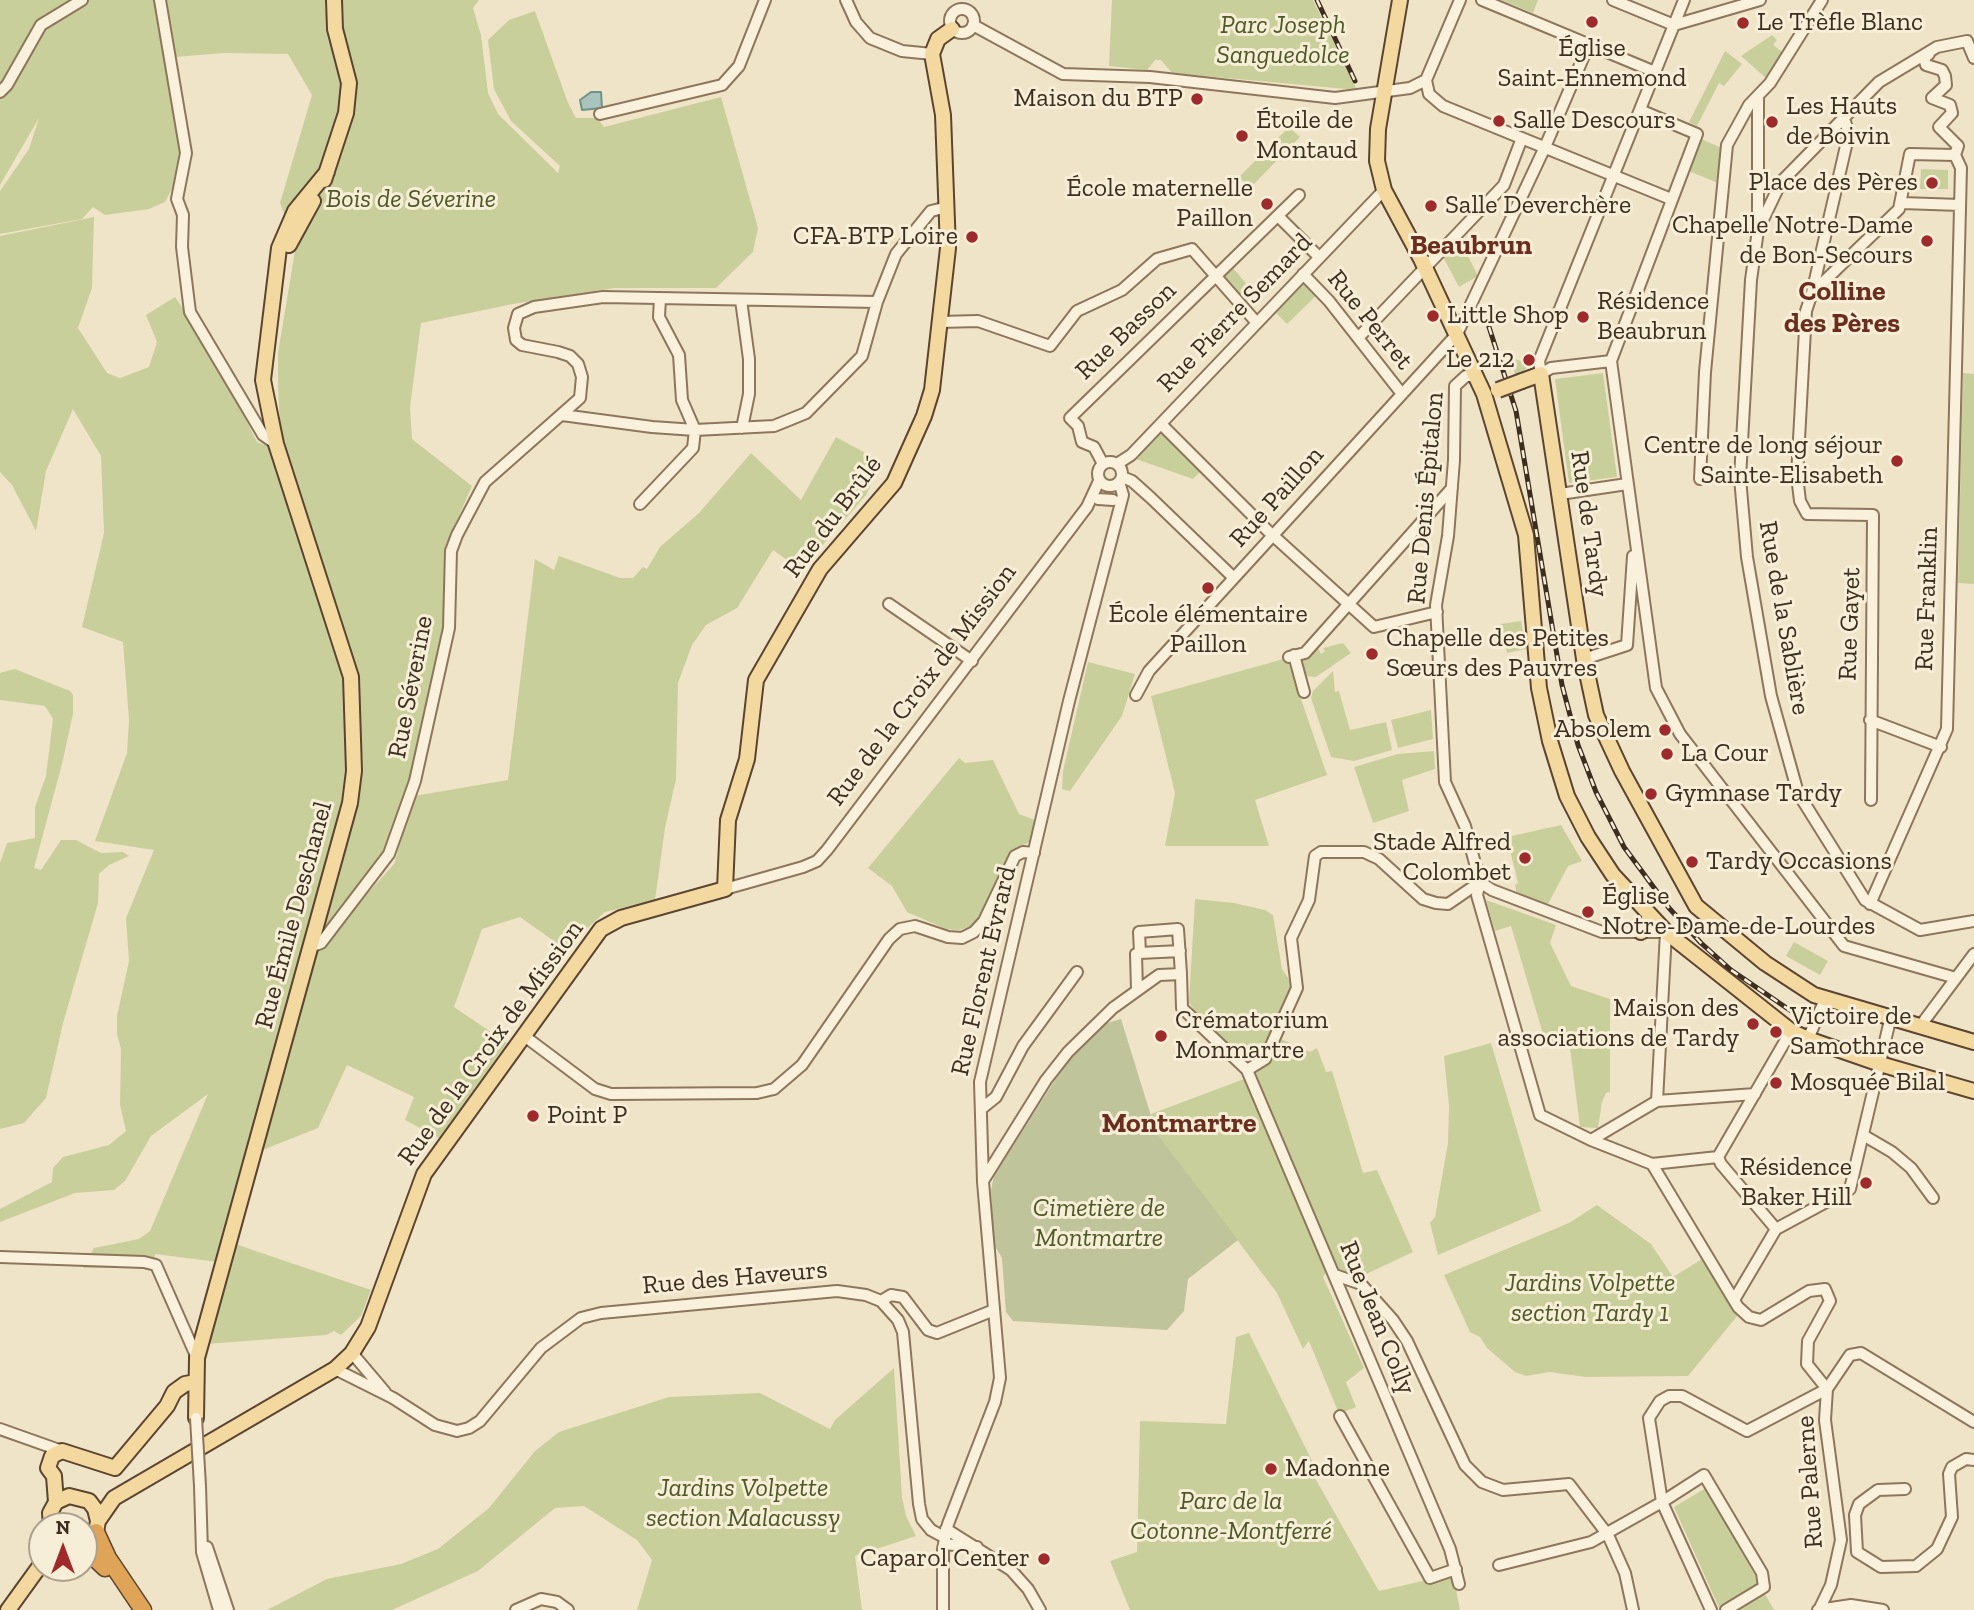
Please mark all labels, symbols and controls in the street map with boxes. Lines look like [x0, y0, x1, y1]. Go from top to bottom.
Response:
place label: Le Trèfle Blanc [1757, 7, 1923, 39]
park label: Parc Joseph Sanguedolce [1216, 10, 1350, 72]
marker: Église Saint-Ennemond [1584, 14, 1600, 30]
marker: Le Trèfle Blanc [1735, 15, 1751, 31]
place label: Église Saint-Ennemond [1498, 33, 1686, 94]
place label: Maison du BTP [1013, 83, 1183, 115]
marker: Maison du BTP [1189, 91, 1205, 107]
place label: Les Hauts de Boivin [1786, 91, 1897, 152]
place label: Étoile de Montaud [1256, 105, 1358, 166]
place label: Salle Descours [1513, 105, 1676, 137]
marker: Salle Descours [1491, 113, 1507, 129]
marker: Les Hauts de Boivin [1764, 114, 1780, 130]
marker: Étoile de Montaud [1234, 128, 1250, 144]
place label: Place des Pères [1749, 167, 1918, 199]
place label: École maternelle Paillon [1066, 173, 1253, 234]
marker: Place des Pères [1924, 175, 1940, 191]
park label: Bois de Séverine [326, 184, 496, 216]
place label: Salle Deverchère [1445, 190, 1631, 222]
marker: École maternelle Paillon [1259, 196, 1275, 212]
marker: Salle Deverchère [1423, 198, 1439, 214]
place label: Chapelle Notre-Dame de Bon-Secours [1672, 210, 1913, 272]
place label: CFA-BTP Loire [793, 221, 958, 253]
street label: Rue Pierre Semard [1151, 227, 1319, 399]
marker: CFA-BTP Loire [964, 229, 980, 245]
district label: Beaubrun [1410, 229, 1532, 263]
marker: Chapelle Notre-Dame de Bon-Secours [1919, 233, 1935, 249]
street label: Rue Perret [1320, 264, 1420, 376]
street label: Rue Basson [1069, 275, 1183, 387]
district label: Colline des Pères [1784, 275, 1900, 341]
place label: Résidence Beaubrun [1597, 286, 1709, 348]
place label: Little Shop [1447, 300, 1569, 332]
marker: Little Shop [1425, 308, 1441, 324]
marker: Résidence Beaubrun [1575, 309, 1591, 325]
place label: Le 212 [1446, 344, 1515, 376]
marker: Le 212 [1521, 352, 1537, 368]
street label: Rue Denis Épitalon [1401, 391, 1451, 605]
place label: Centre de long séjour Sainte-Elisabeth [1644, 430, 1883, 492]
street label: Rue Paillon [1223, 440, 1331, 554]
street label: Rue de Tardy [1563, 449, 1615, 599]
street label: Rue du Brûlé [777, 450, 889, 584]
marker: Centre de long séjour Sainte-Elisabeth [1889, 453, 1905, 469]
street label: Rue de la Sablière [1752, 519, 1816, 717]
street label: Rue Franklin [1909, 526, 1945, 672]
street label: Rue de la Croix de Mission [821, 558, 1023, 812]
street label: Rue Gayet [1832, 567, 1868, 681]
marker: École élémentaire Paillon [1200, 580, 1216, 596]
place label: École élémentaire Paillon [1108, 599, 1308, 660]
street label: Rue Séverine [382, 613, 440, 761]
place label: Chapelle des Petites Sœurs des Pauvres [1386, 623, 1609, 684]
marker: Chapelle des Petites Sœurs des Pauvres [1364, 646, 1380, 662]
place label: Absolem [1554, 714, 1651, 746]
marker: Absolem [1657, 722, 1673, 738]
place label: La Cour [1681, 738, 1769, 770]
marker: La Cour [1659, 746, 1675, 762]
place label: Gymnase Tardy [1665, 778, 1842, 810]
marker: Gymnase Tardy [1643, 786, 1659, 802]
street label: Rue Émile Deschanel [249, 798, 339, 1032]
place label: Stade Alfred Colombet [1373, 827, 1511, 888]
place label: Tardy Occasions [1706, 846, 1892, 878]
marker: Stade Alfred Colombet [1517, 850, 1533, 866]
marker: Tardy Occasions [1684, 854, 1700, 870]
street label: Rue Florent Evrard [945, 863, 1023, 1079]
place label: Église Notre-Dame-de-Lourdes [1602, 881, 1875, 942]
marker: Église Notre-Dame-de-Lourdes [1580, 904, 1596, 920]
street label: Rue de la Croix de Mission [392, 914, 590, 1172]
place label: Maison des associations de Tardy [1497, 993, 1739, 1054]
place label: Victoire de Samothrace [1790, 1001, 1924, 1062]
place label: Crématorium Monmartre [1175, 1005, 1328, 1066]
marker: Maison des associations de Tardy [1745, 1016, 1761, 1032]
marker: Victoire de Samothrace [1768, 1024, 1784, 1040]
marker: Crématorium Monmartre [1153, 1028, 1169, 1044]
place label: Mosquée Bilal [1790, 1067, 1945, 1099]
marker: Mosquée Bilal [1768, 1075, 1784, 1091]
place label: Point P [547, 1100, 627, 1132]
district label: Montmartre [1101, 1107, 1257, 1141]
marker: Point P [525, 1108, 541, 1124]
place label: Résidence Baker Hill [1740, 1152, 1852, 1214]
marker: Résidence Baker Hill [1858, 1175, 1874, 1191]
park label: Cimetière de Montmartre [1033, 1193, 1165, 1254]
street label: Rue Jean Colly [1332, 1237, 1422, 1399]
street label: Rue des Haveurs [641, 1254, 829, 1302]
park label: Jardins Volpette section Tardy 1 [1505, 1268, 1675, 1330]
street label: Rue Palerne [1790, 1414, 1830, 1550]
place label: Madonne [1285, 1453, 1390, 1485]
marker: Madonne [1263, 1461, 1279, 1477]
park label: Jardins Volpette section Malacussy [646, 1473, 840, 1534]
park label: Parc de la Cotonne-Montferré [1130, 1486, 1332, 1548]
north arrow [28, 1512, 98, 1582]
text: N [56, 1516, 70, 1539]
place label: Caparol Center [860, 1543, 1030, 1575]
marker: Caparol Center [1036, 1551, 1052, 1567]

